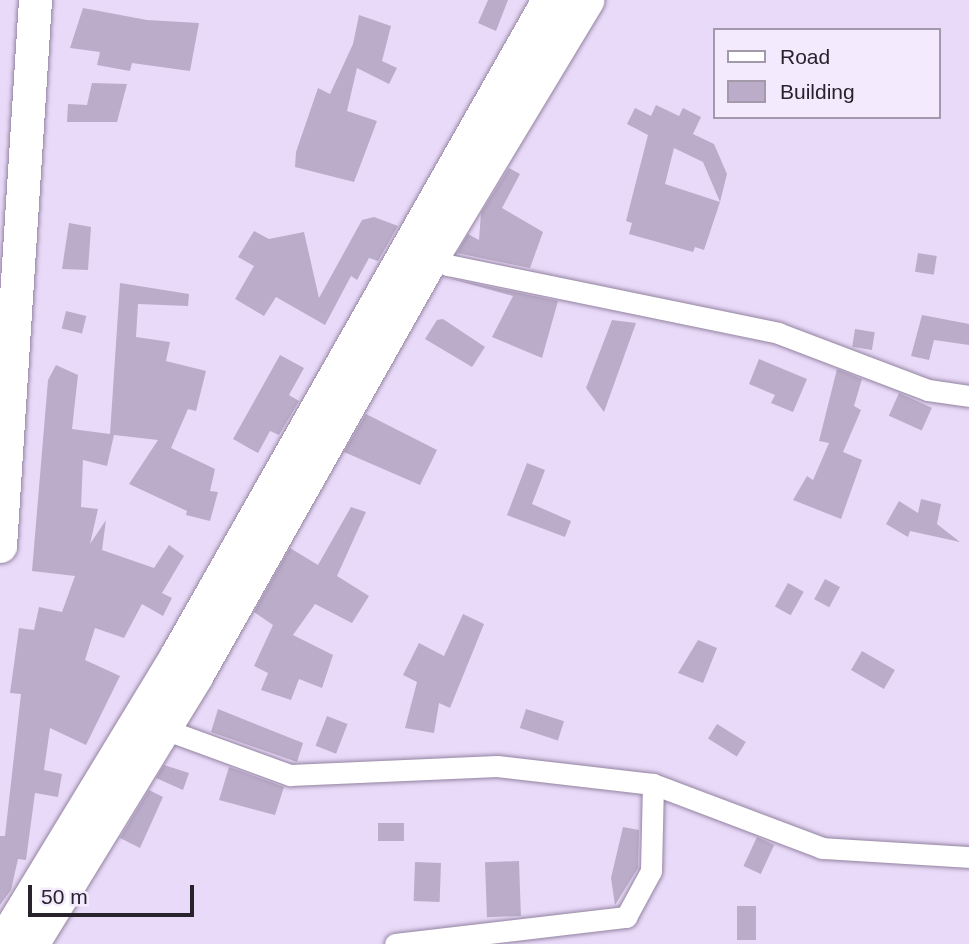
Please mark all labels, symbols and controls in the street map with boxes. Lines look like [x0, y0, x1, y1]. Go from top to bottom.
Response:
legend [713, 28, 941, 119]
text: Road [780, 45, 830, 68]
text: Building [780, 80, 855, 103]
scale bar [32, 870, 198, 914]
text: 50 m [41, 885, 88, 908]

